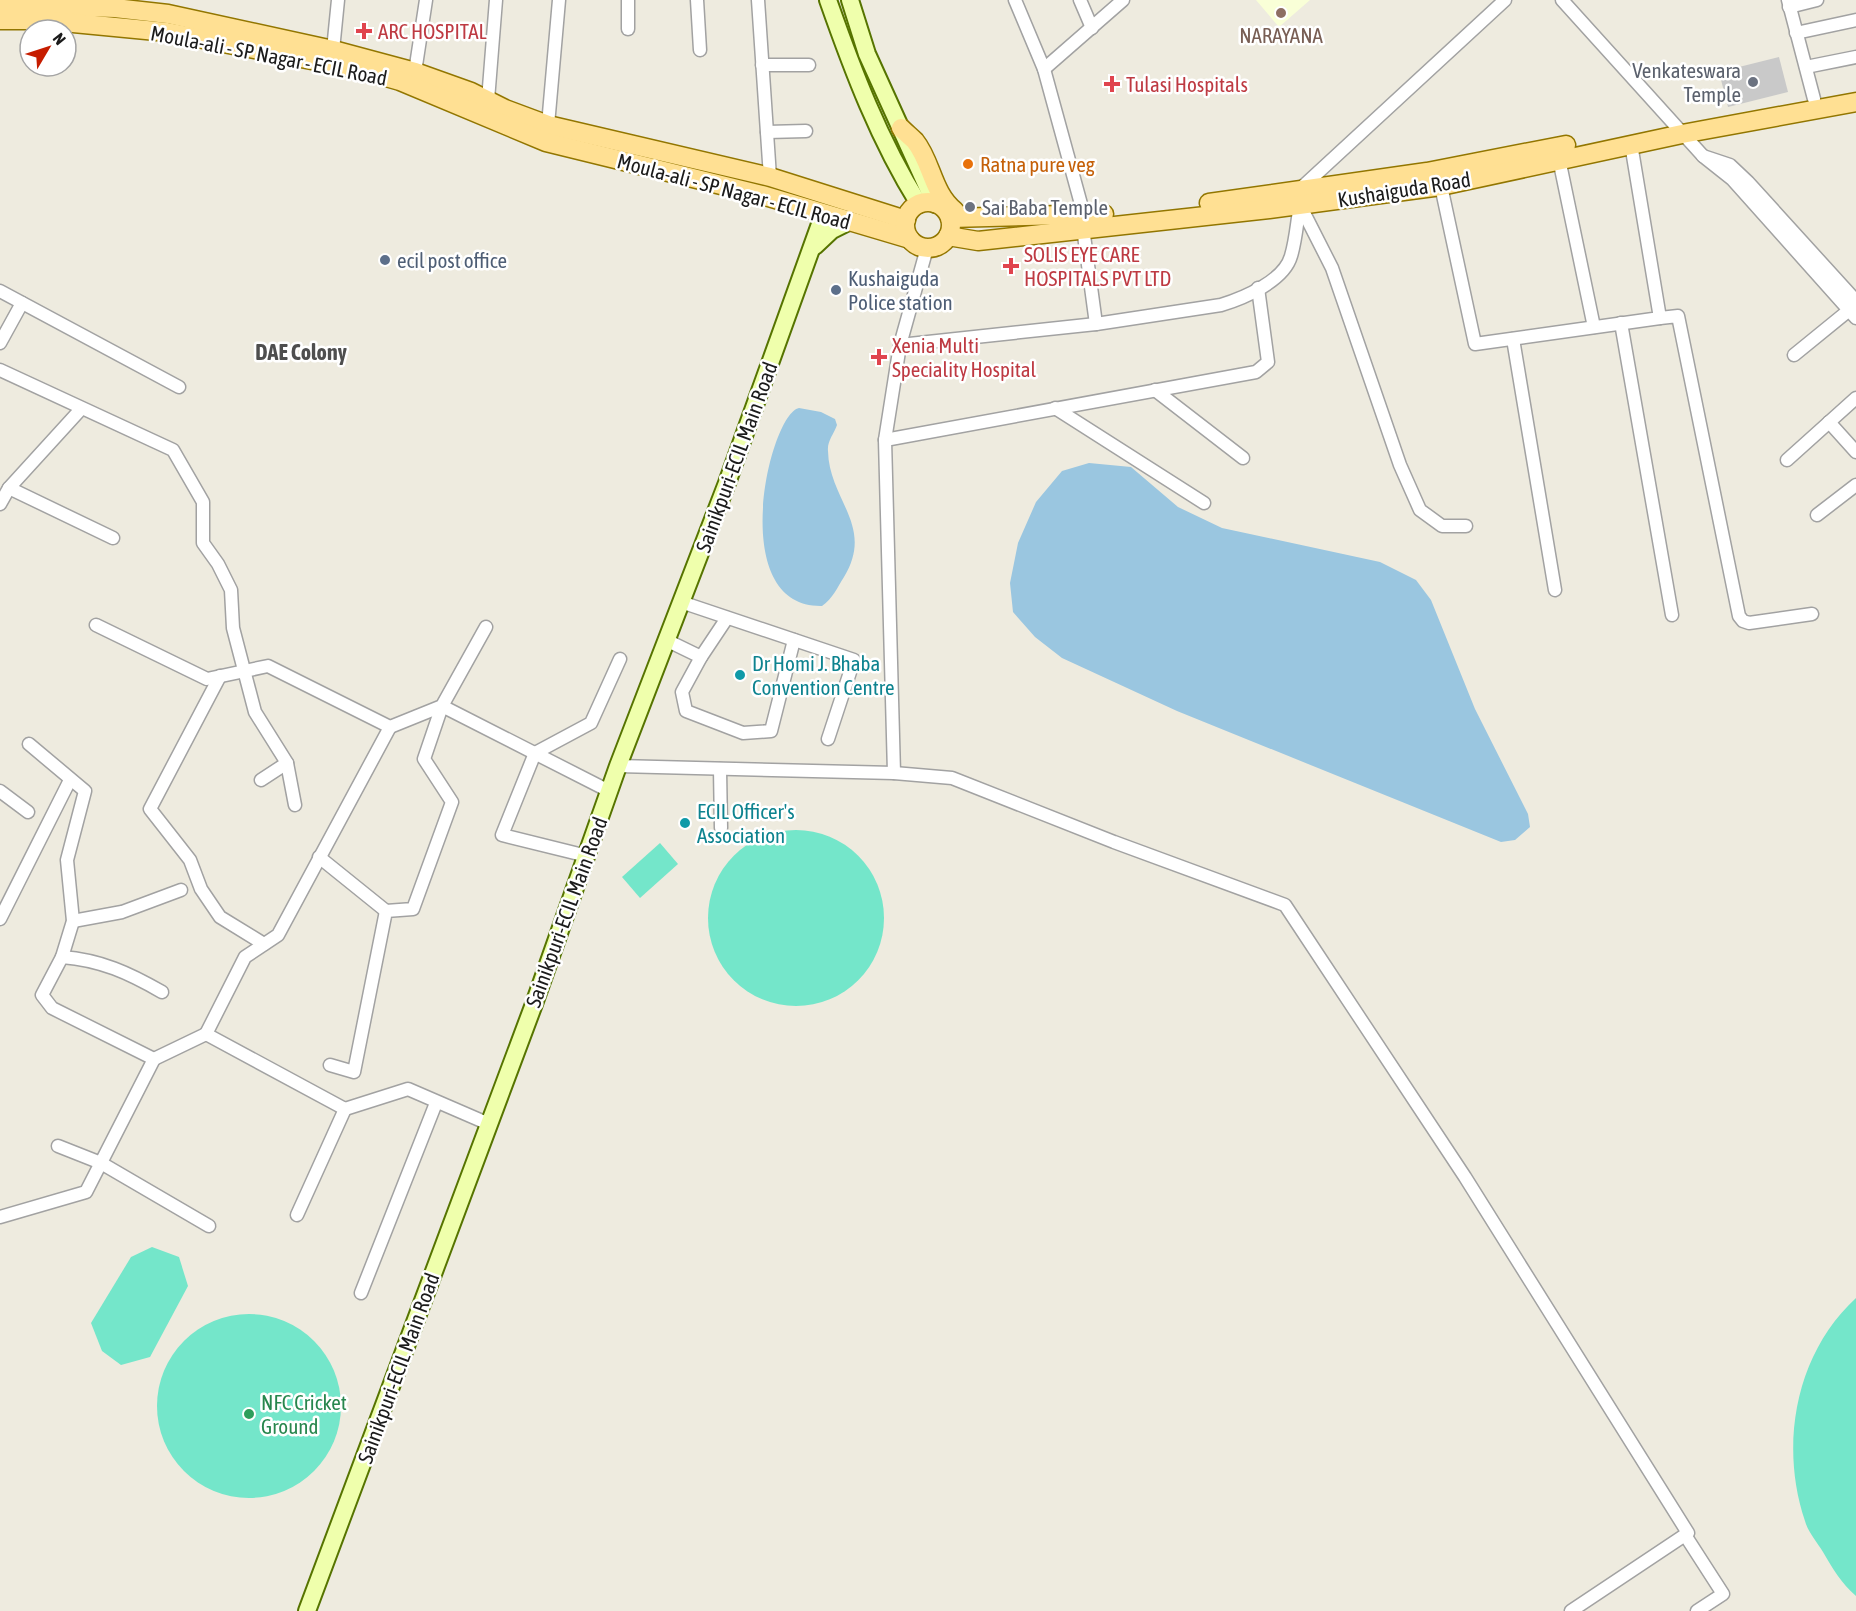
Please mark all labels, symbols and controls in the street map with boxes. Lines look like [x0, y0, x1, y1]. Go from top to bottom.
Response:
marker: NARAYANA [1274, 6, 1288, 20]
north arrow [18, 18, 78, 78]
place label: ARC HOSPITAL [378, 19, 487, 43]
street label: Moula-ali - SP Nagar - ECIL Road [149, 20, 389, 90]
marker: ARC HOSPITAL [355, 22, 373, 40]
place label: NARAYANA [1239, 23, 1324, 47]
text: N [50, 29, 70, 48]
place label: Venkateswara Temple [1632, 58, 1741, 106]
place label: Tulasi Hospitals [1126, 72, 1248, 96]
marker: Tulasi Hospitals [1103, 75, 1121, 93]
marker: Venkateswara Temple [1746, 75, 1760, 89]
street label: Moula-ali - SP Nagar - ECIL Road [615, 148, 853, 234]
place label: Ratna pure veg [980, 152, 1095, 176]
marker: Ratna pure veg [961, 157, 975, 171]
street label: Kushaiguda Road [1336, 167, 1472, 211]
place label: Sai Baba Temple [982, 195, 1108, 219]
marker: Sai Baba Temple [963, 200, 977, 214]
place label: SOLIS EYE CARE HOSPITALS PVT LTD [1024, 242, 1171, 290]
place label: ecil post office [397, 248, 507, 272]
marker: ecil post office [378, 253, 392, 267]
marker: SOLIS EYE CARE HOSPITALS PVT LTD [1002, 257, 1020, 275]
place label: Kushaiguda Police station [848, 266, 953, 314]
marker: Kushaiguda Police station [829, 283, 843, 297]
place label: Xenia Multi Speciality Hospital [892, 333, 1037, 381]
district label: DAE Colony [255, 339, 347, 365]
marker: Xenia Multi Speciality Hospital [870, 348, 888, 366]
street label: Sainikpuri-ECIL Main Road [690, 359, 782, 555]
place label: Dr Homi J. Bhaba Convention Centre [752, 651, 894, 699]
marker: Dr Homi J. Bhaba Convention Centre [733, 668, 747, 682]
place label: ECIL Officer's Association [697, 799, 795, 847]
street label: Sainikpuri-ECIL Main Road [520, 814, 612, 1010]
marker: ECIL Officer's Association [678, 816, 692, 830]
street label: Sainikpuri-ECIL Main Road [352, 1270, 444, 1466]
place label: NFC Cricket Ground [261, 1390, 347, 1438]
marker: NFC Cricket Ground [242, 1407, 256, 1421]

